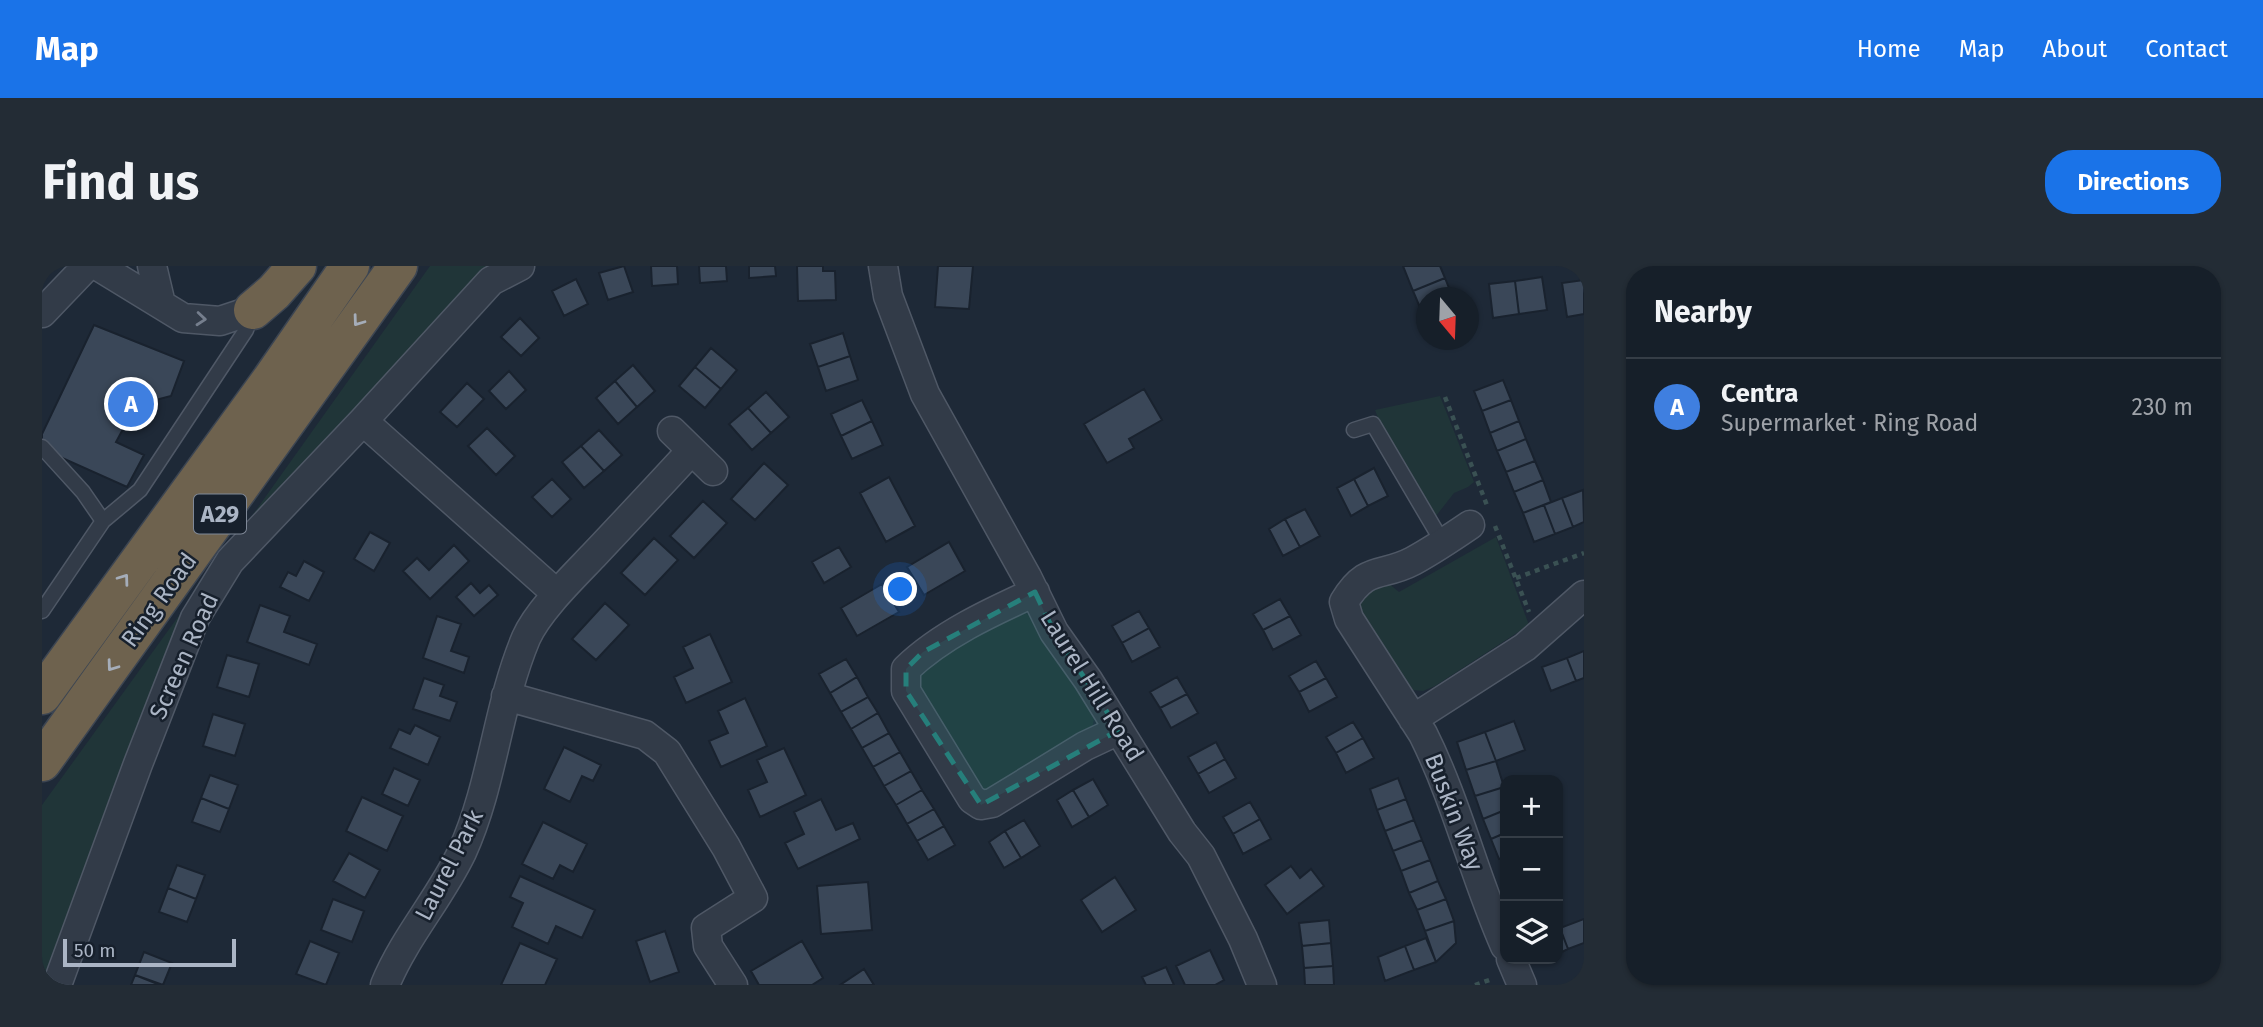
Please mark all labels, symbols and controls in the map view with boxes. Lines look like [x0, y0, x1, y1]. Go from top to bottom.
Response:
text: Map [35, 29, 99, 69]
text: Home [1857, 35, 1921, 63]
text: Map [1959, 35, 2005, 63]
text: About [2043, 35, 2107, 63]
text: Contact [2145, 35, 2228, 63]
button: Directions [2045, 150, 2221, 214]
text: Find us [42, 153, 199, 212]
north arrow [1416, 287, 1479, 350]
text: Nearby [1654, 294, 1752, 330]
one-way arrow [195, 311, 206, 326]
one-way arrow [354, 314, 367, 326]
pin: A [108, 378, 154, 430]
text: Centra [1721, 378, 1799, 409]
text: A [1670, 393, 1684, 421]
text: 230 m [2132, 393, 2193, 421]
text: Supermarket · Ring Road [1721, 409, 1978, 437]
road number: A29 [194, 495, 246, 534]
street label: Ring Road [115, 547, 203, 653]
your location [883, 572, 917, 606]
one-way arrow [116, 574, 129, 587]
street label: Screen Road [144, 589, 224, 723]
street label: Laurel Hill Road [1034, 605, 1150, 767]
one-way arrow [108, 658, 120, 671]
street label: Buskin Way [1419, 750, 1489, 875]
map controls [1500, 775, 1563, 964]
button: + [1500, 775, 1563, 838]
street label: Laurel Park [409, 804, 489, 925]
button: − [1500, 838, 1563, 901]
button: layers [1500, 901, 1563, 964]
scale bar [63, 936, 236, 968]
text: 50 m [74, 939, 115, 962]

